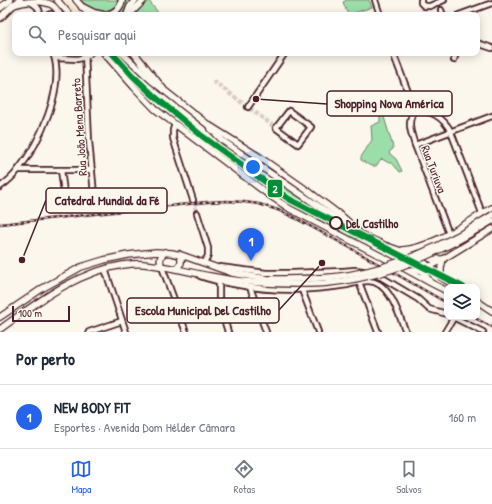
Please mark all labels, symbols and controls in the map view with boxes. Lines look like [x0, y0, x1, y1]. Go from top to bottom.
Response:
search box [12, 12, 480, 56]
icon: search [26, 23, 48, 45]
text: Pesquisar aqui [58, 24, 136, 45]
street label: Rua João Mena Barreto [67, 77, 91, 176]
callout: Shopping Nova América [327, 91, 452, 116]
text: Shopping Nova América [334, 94, 445, 113]
street label: Rua Turiuva [417, 143, 451, 196]
your location [243, 157, 263, 177]
line badge: 2 [267, 179, 283, 198]
text: 2 [272, 182, 278, 196]
callout: Catedral Mundial da Fé [46, 188, 167, 213]
text: Catedral Mundial da Fé [54, 191, 160, 209]
place label: Del Castilho [346, 215, 398, 232]
marker: Del Castilho [329, 216, 343, 230]
pin: 1 [238, 228, 264, 261]
map controls [444, 284, 480, 320]
button: layers [444, 284, 480, 320]
callout: Escola Municipal Del Castilho [127, 298, 279, 323]
text: Escola Municipal Del Castilho [135, 301, 272, 320]
scale bar [12, 304, 70, 323]
text: 100 m [18, 306, 42, 320]
text: Por perto [16, 347, 75, 370]
text: NEW BODY FIT [54, 397, 131, 418]
text: 1 [27, 408, 31, 426]
text: 160 m [448, 408, 476, 426]
text: Esportes · Avenida Dom Hélder Câmara [54, 418, 235, 436]
tab: Mapa [70, 458, 92, 496]
tab: Rotas [233, 458, 255, 496]
tab: Salvos [396, 458, 422, 496]

